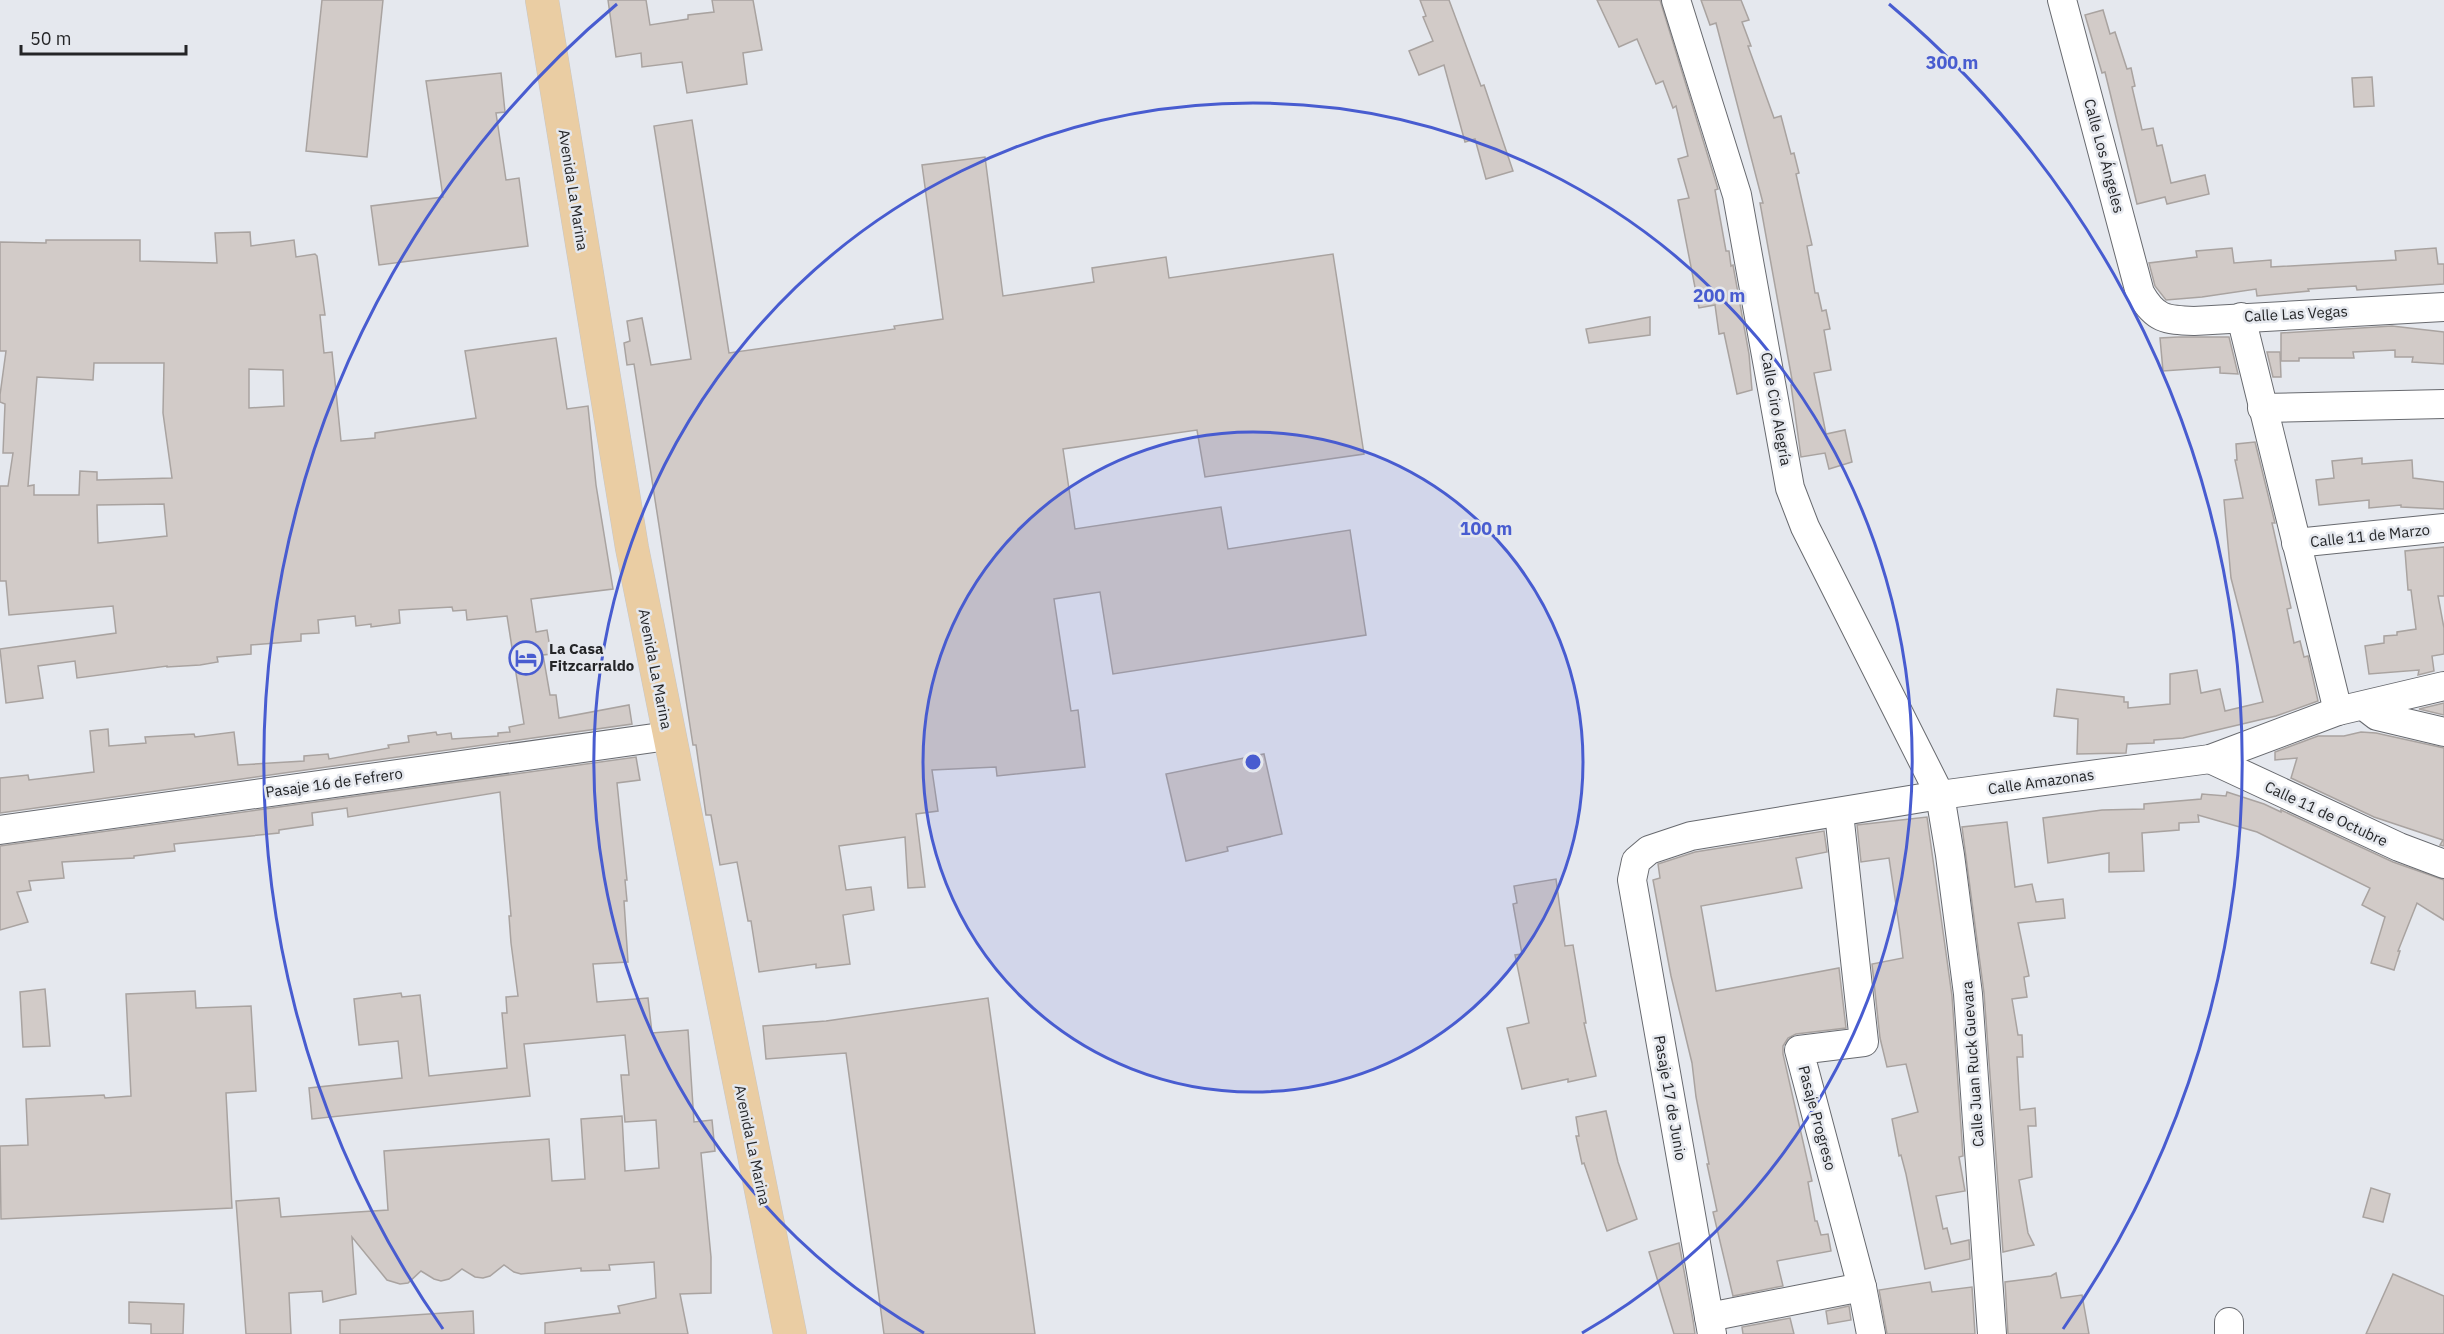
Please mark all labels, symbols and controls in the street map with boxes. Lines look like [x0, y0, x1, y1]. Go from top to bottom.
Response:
scale bar [21, 18, 186, 56]
text: 50 m [30, 27, 72, 50]
text: 300 m [1926, 51, 1978, 74]
street label: Calle Los Ángeles [2080, 97, 2129, 215]
street label: Avenida La Marina [555, 128, 592, 252]
text: 200 m [1693, 284, 1745, 307]
street label: Calle Las Vegas [2244, 301, 2348, 326]
street label: Calle Ciro Alegría [1757, 351, 1796, 467]
text: 100 m [1460, 517, 1512, 540]
street label: Calle 11 de Marzo [2309, 520, 2431, 551]
street label: Avenida La Marina [634, 607, 676, 731]
place label: La Casa Fitzcarraldo [549, 639, 634, 675]
hotel icon: La Casa Fitzcarraldo [508, 640, 544, 676]
centre of rings [1243, 752, 1263, 772]
street label: Pasaje 16 de Fefrero [264, 763, 404, 802]
street label: Calle Amazonas [1987, 765, 2095, 798]
street label: Calle 11 de Octubre [2262, 777, 2391, 850]
street label: Calle Juan Ruck Guevara [1957, 980, 1988, 1148]
street label: Pasaje 17 de Junio [1650, 1034, 1691, 1162]
street label: Pasaje Progreso [1794, 1063, 1841, 1172]
street label: Avenida La Marina [730, 1083, 775, 1207]

